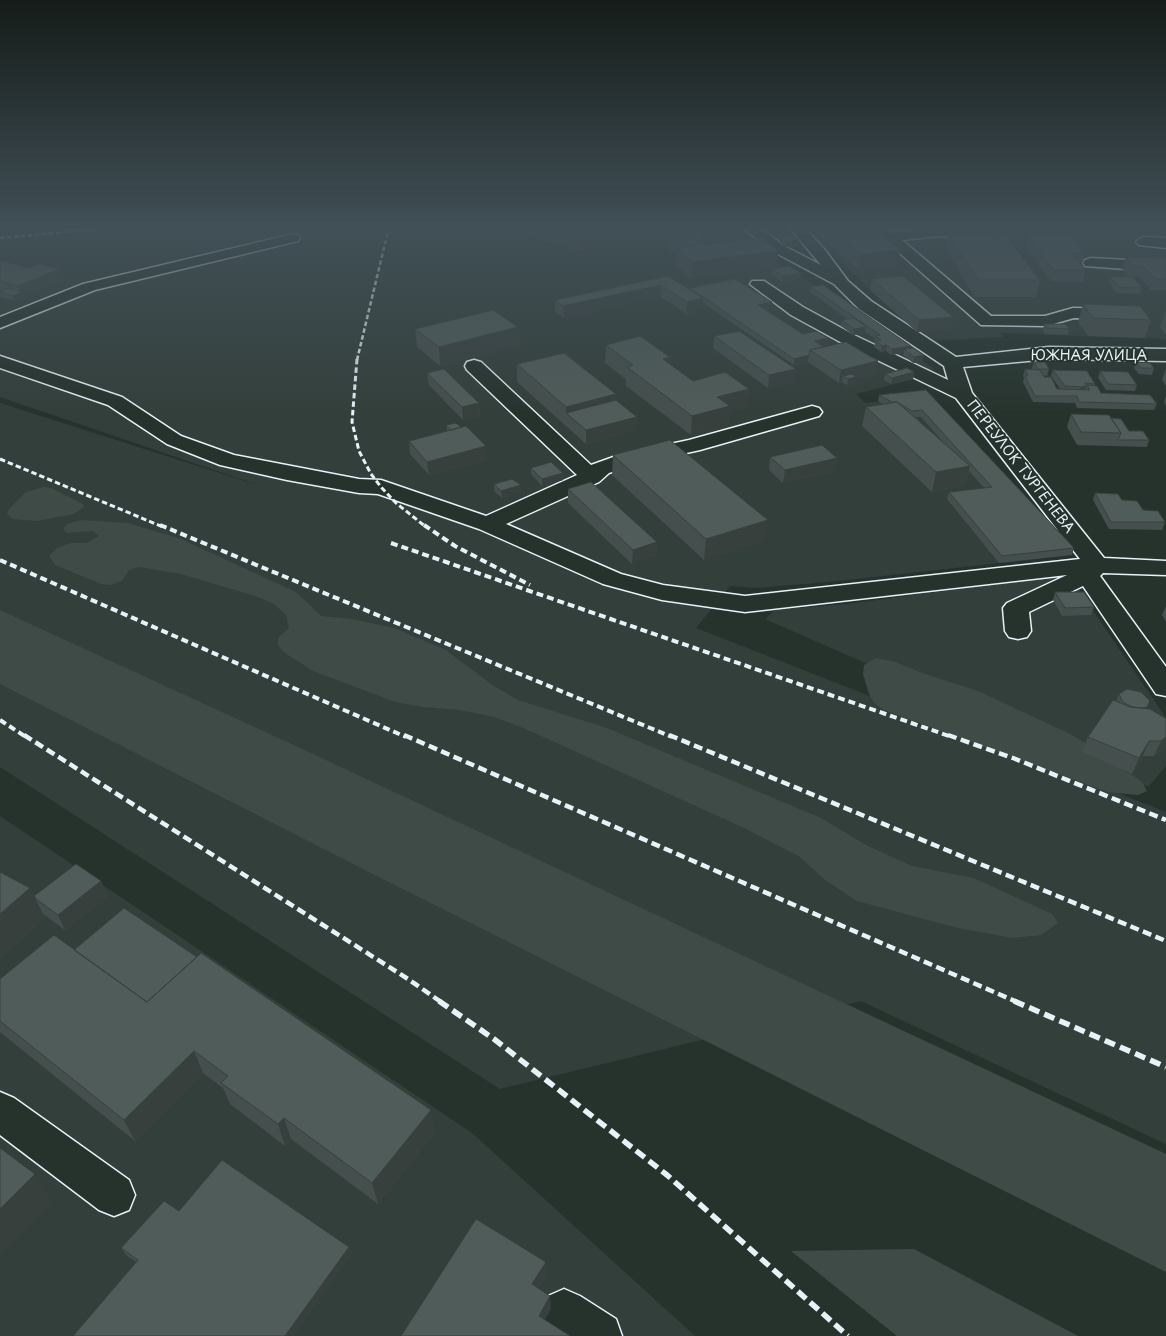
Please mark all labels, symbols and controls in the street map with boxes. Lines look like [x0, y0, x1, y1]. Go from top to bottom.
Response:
street label: ЮЖНАЯ УЛИЦА [1031, 348, 1147, 364]
street label: ПЕРЕУЛОК ТУРГЕНЕВА [963, 397, 1077, 537]

